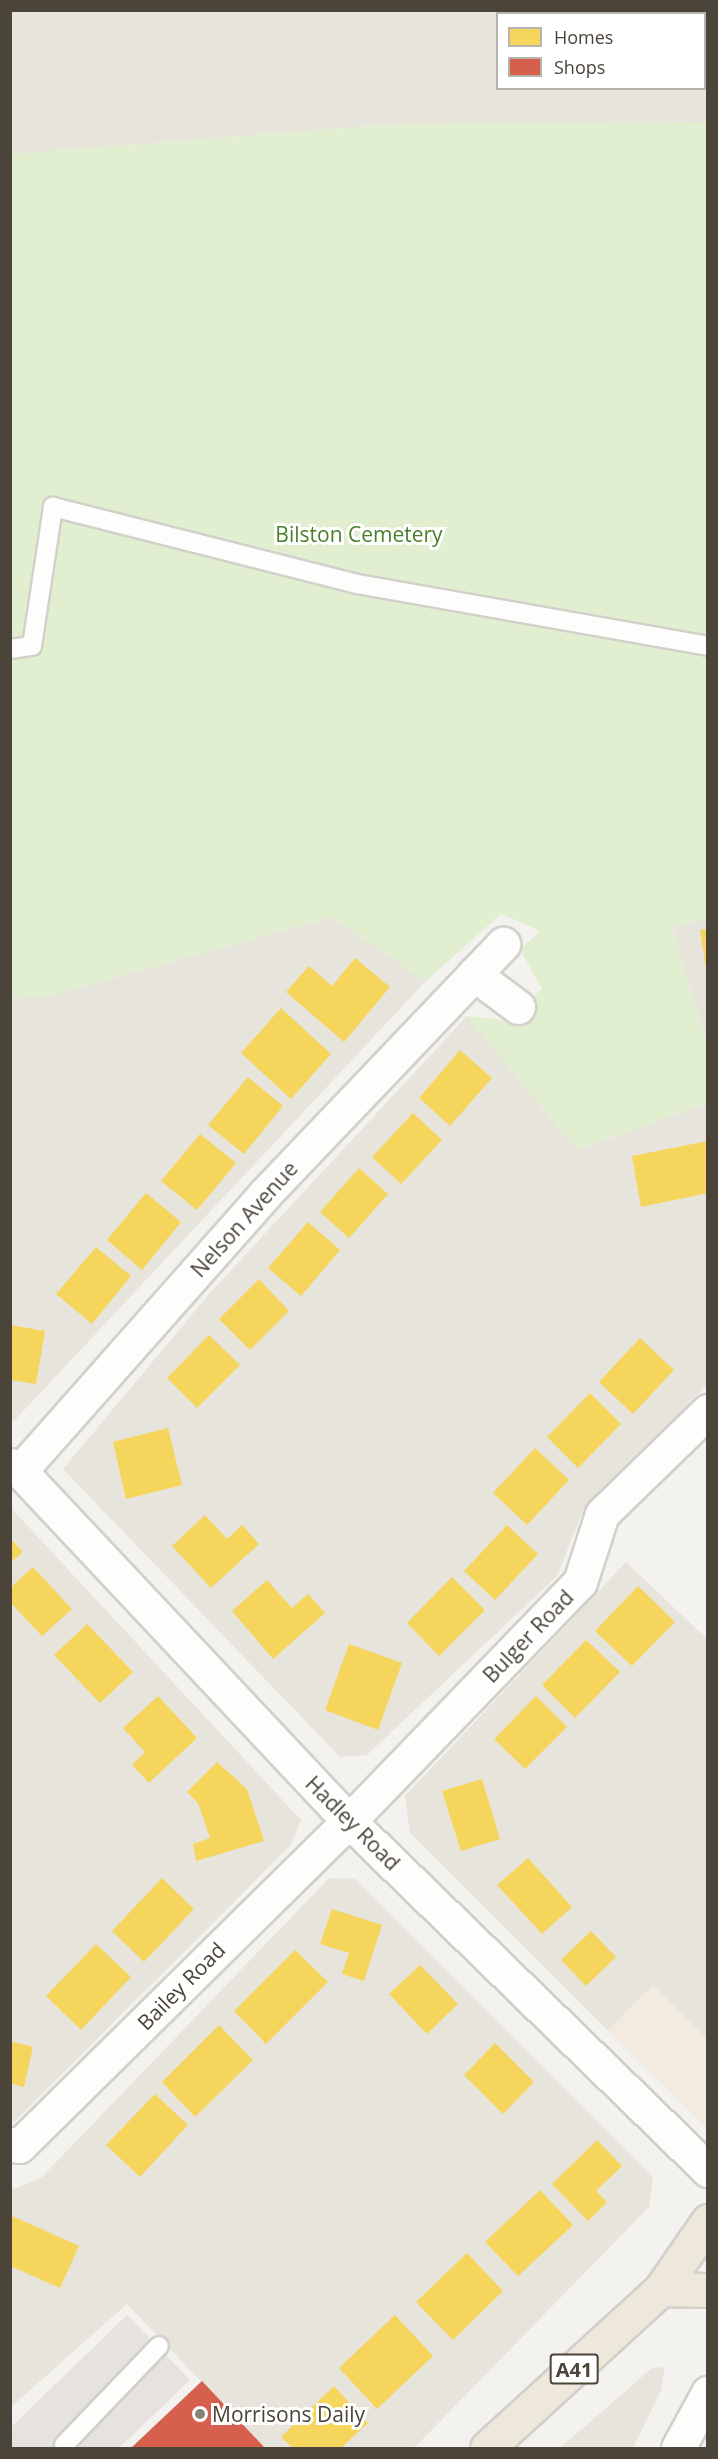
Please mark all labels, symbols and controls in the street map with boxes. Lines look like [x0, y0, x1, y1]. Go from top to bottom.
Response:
legend [496, 12, 706, 90]
text: Homes [554, 25, 613, 49]
text: Shops [554, 55, 605, 79]
park label: Bilston Cemetery [275, 521, 443, 547]
street label: Nelson Avenue [185, 1156, 303, 1282]
street label: Bulger Road [478, 1584, 578, 1688]
street label: Hadley Road [301, 1771, 405, 1875]
street label: Bailey Road [132, 1937, 230, 2035]
road number: A41 [548, 2352, 600, 2386]
place label: Morrisons Daily [212, 2401, 365, 2427]
marker: Morrisons Daily [193, 2407, 207, 2421]

